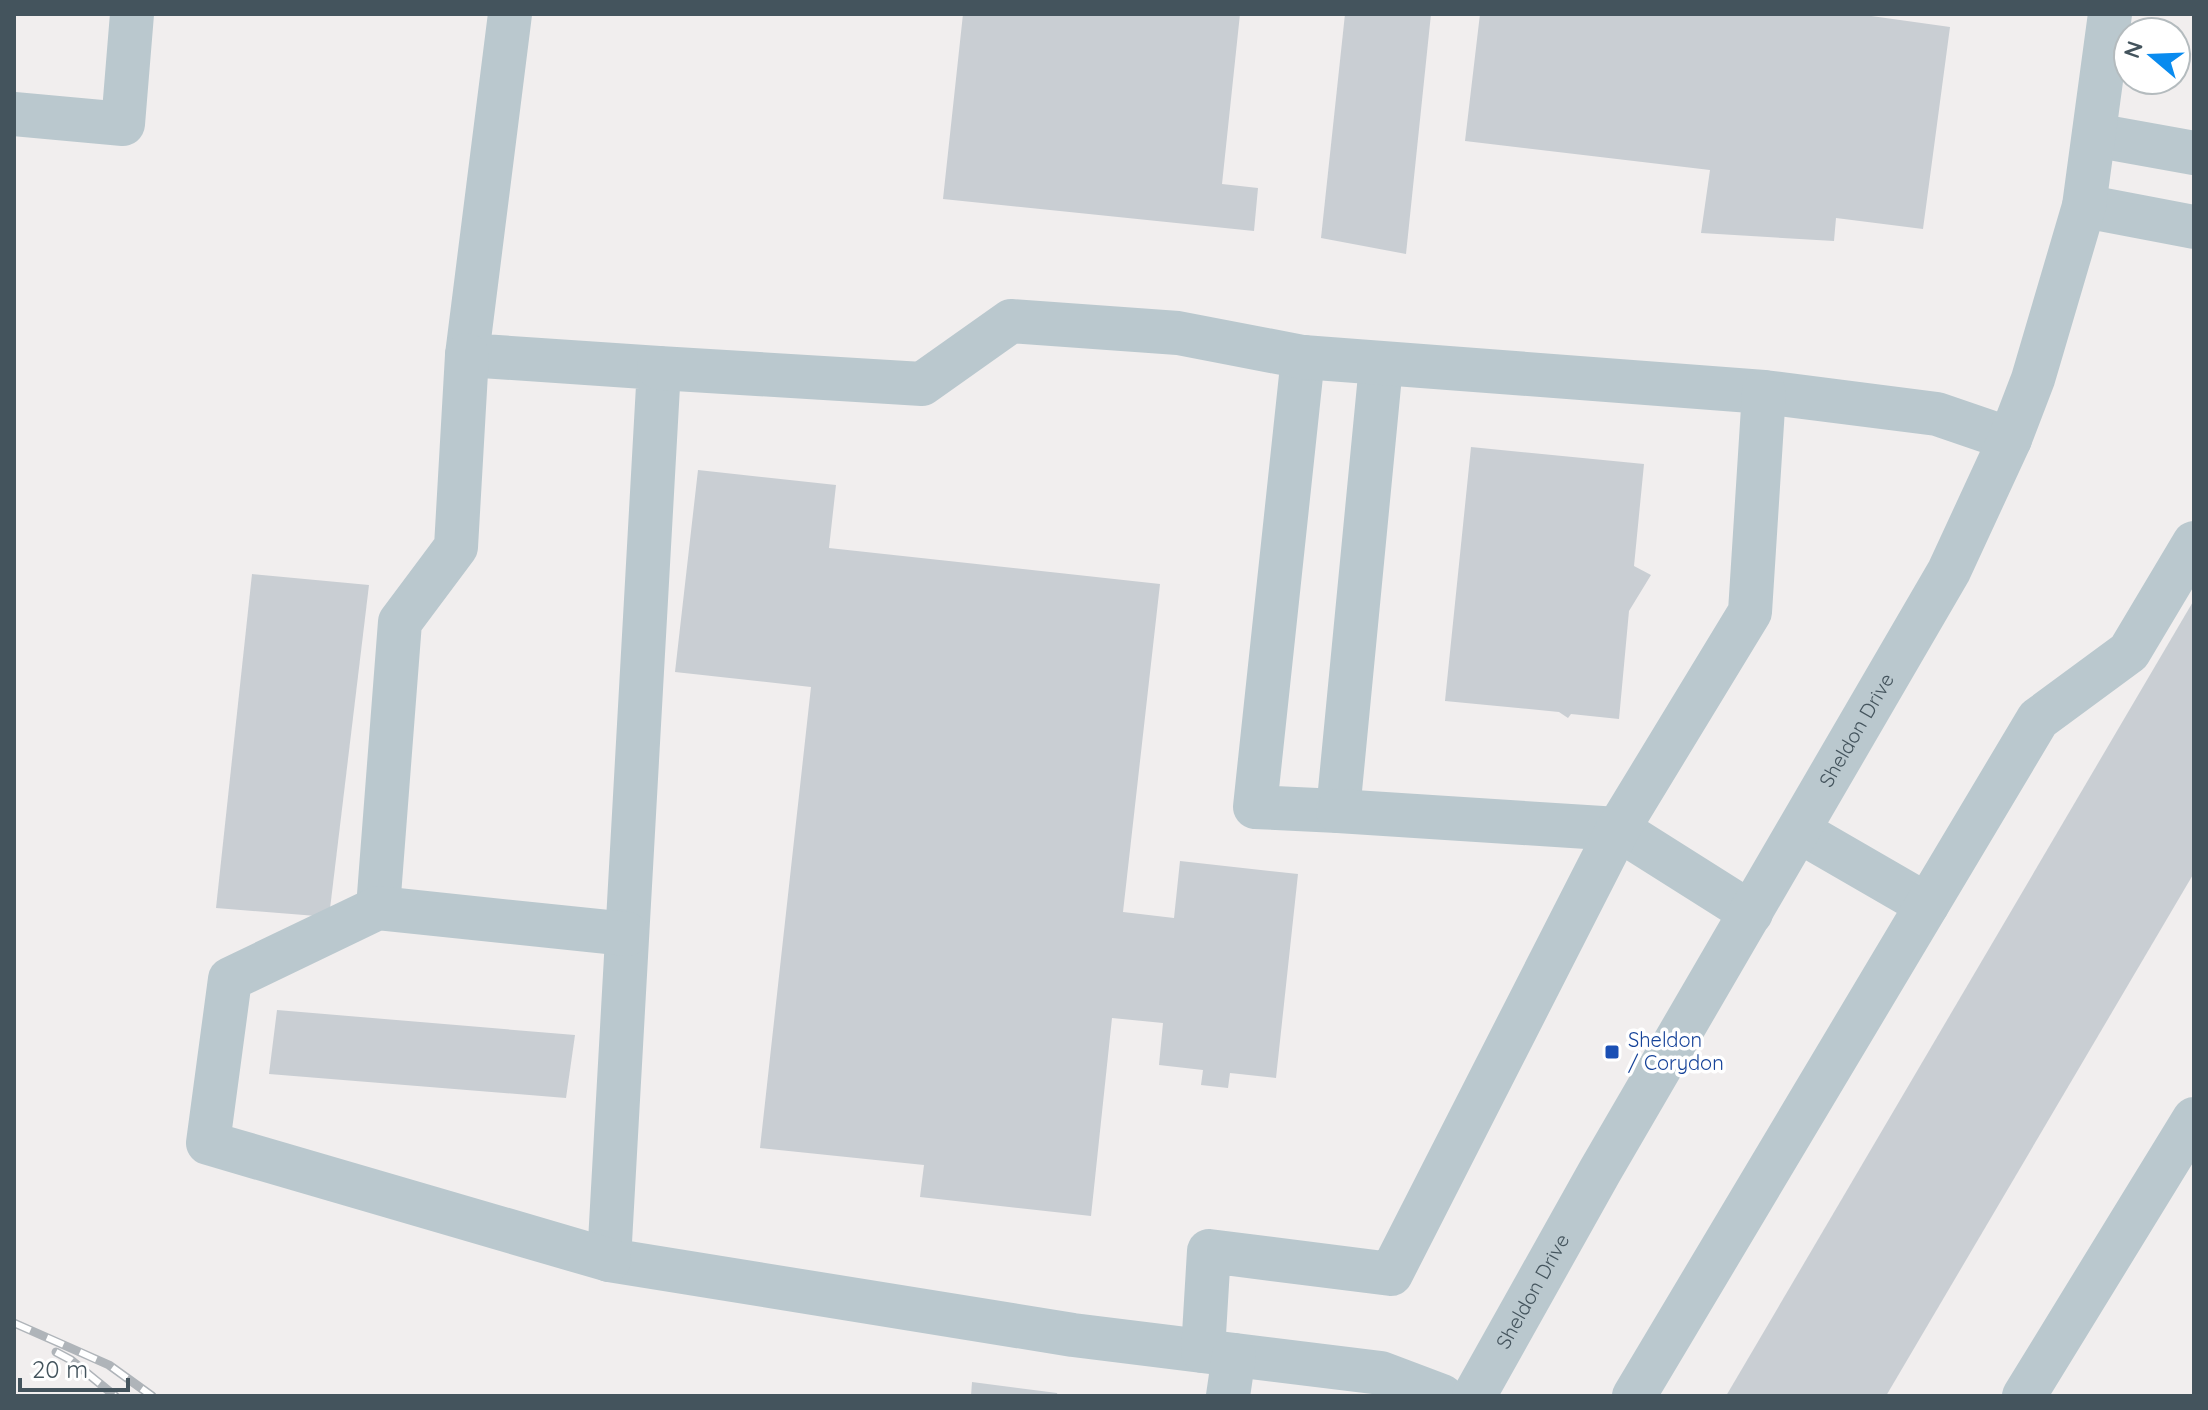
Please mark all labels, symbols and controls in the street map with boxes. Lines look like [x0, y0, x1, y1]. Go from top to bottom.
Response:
north arrow [2112, 16, 2192, 96]
text: N [2117, 37, 2149, 62]
street label: Sheldon Drive [1813, 668, 1899, 791]
place label: Sheldon / Corydon [1628, 1027, 1724, 1075]
marker: Sheldon / Corydon [1603, 1043, 1621, 1061]
street label: Sheldon Drive [1490, 1229, 1574, 1353]
scale bar [20, 1342, 128, 1392]
text: 20 m [32, 1354, 88, 1384]

